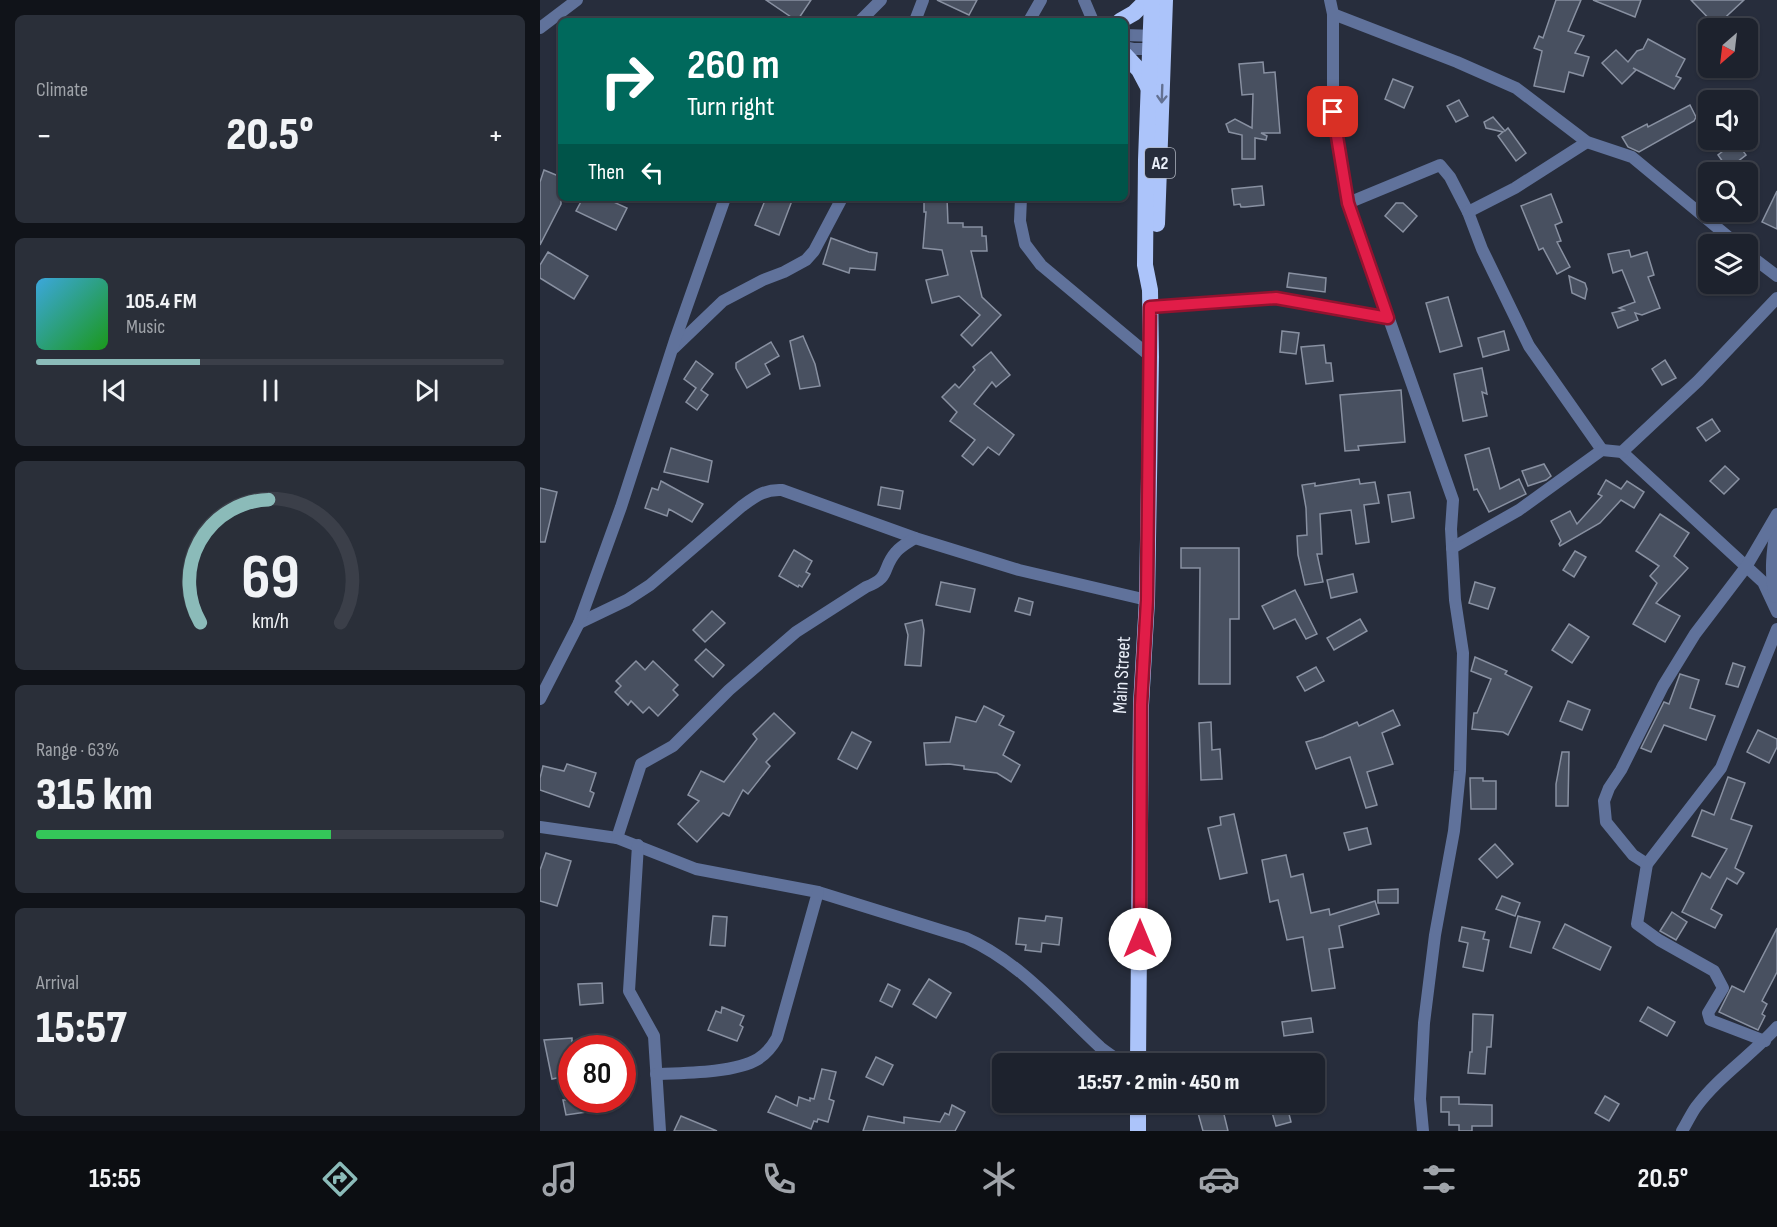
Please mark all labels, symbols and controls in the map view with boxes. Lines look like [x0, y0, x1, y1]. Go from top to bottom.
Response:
north arrow [1698, 18, 1758, 78]
map controls [1698, 18, 1758, 294]
text: 260 m [687, 40, 780, 91]
icon: right [588, 42, 666, 120]
text: Climate [36, 78, 88, 102]
one-way arrow [1157, 84, 1168, 104]
pin [1307, 86, 1358, 137]
button: sound [1698, 90, 1758, 150]
text: Turn right [687, 91, 774, 123]
icon: arrive [1316, 95, 1349, 128]
text: 20.5° [226, 108, 314, 163]
text: − [36, 116, 52, 156]
text: + [488, 116, 504, 156]
road number: A2 [1145, 148, 1175, 178]
icon: left [636, 156, 669, 189]
text: Then [588, 159, 624, 186]
button: search [1698, 162, 1758, 222]
button: layers [1698, 234, 1758, 294]
text: 105.4 FM [126, 288, 197, 315]
text: Music [126, 315, 165, 339]
icon: previous [98, 374, 131, 407]
icon: pause [254, 374, 287, 407]
icon: next [410, 374, 443, 407]
text: 69 [241, 541, 299, 616]
text: km/h [251, 609, 289, 634]
street label: Main Street [1108, 636, 1136, 714]
text: Range · 63% [36, 738, 119, 762]
text: 315 km [36, 768, 153, 823]
position arrow [1108, 907, 1172, 971]
text: Arrival [36, 971, 79, 995]
text: 15:57 [36, 1001, 127, 1056]
speed limit sign: 80 [558, 1035, 636, 1113]
text: 15:57 · 2 min · 450 m [1078, 1069, 1239, 1096]
icon: directions [319, 1158, 361, 1200]
icon: music [539, 1158, 581, 1200]
icon: phone [758, 1158, 800, 1200]
icon: climate [978, 1158, 1020, 1200]
icon: car [1198, 1158, 1240, 1200]
icon: filters [1418, 1158, 1460, 1200]
text: 15:55 [89, 1163, 141, 1195]
text: 20.5° [1638, 1163, 1688, 1195]

